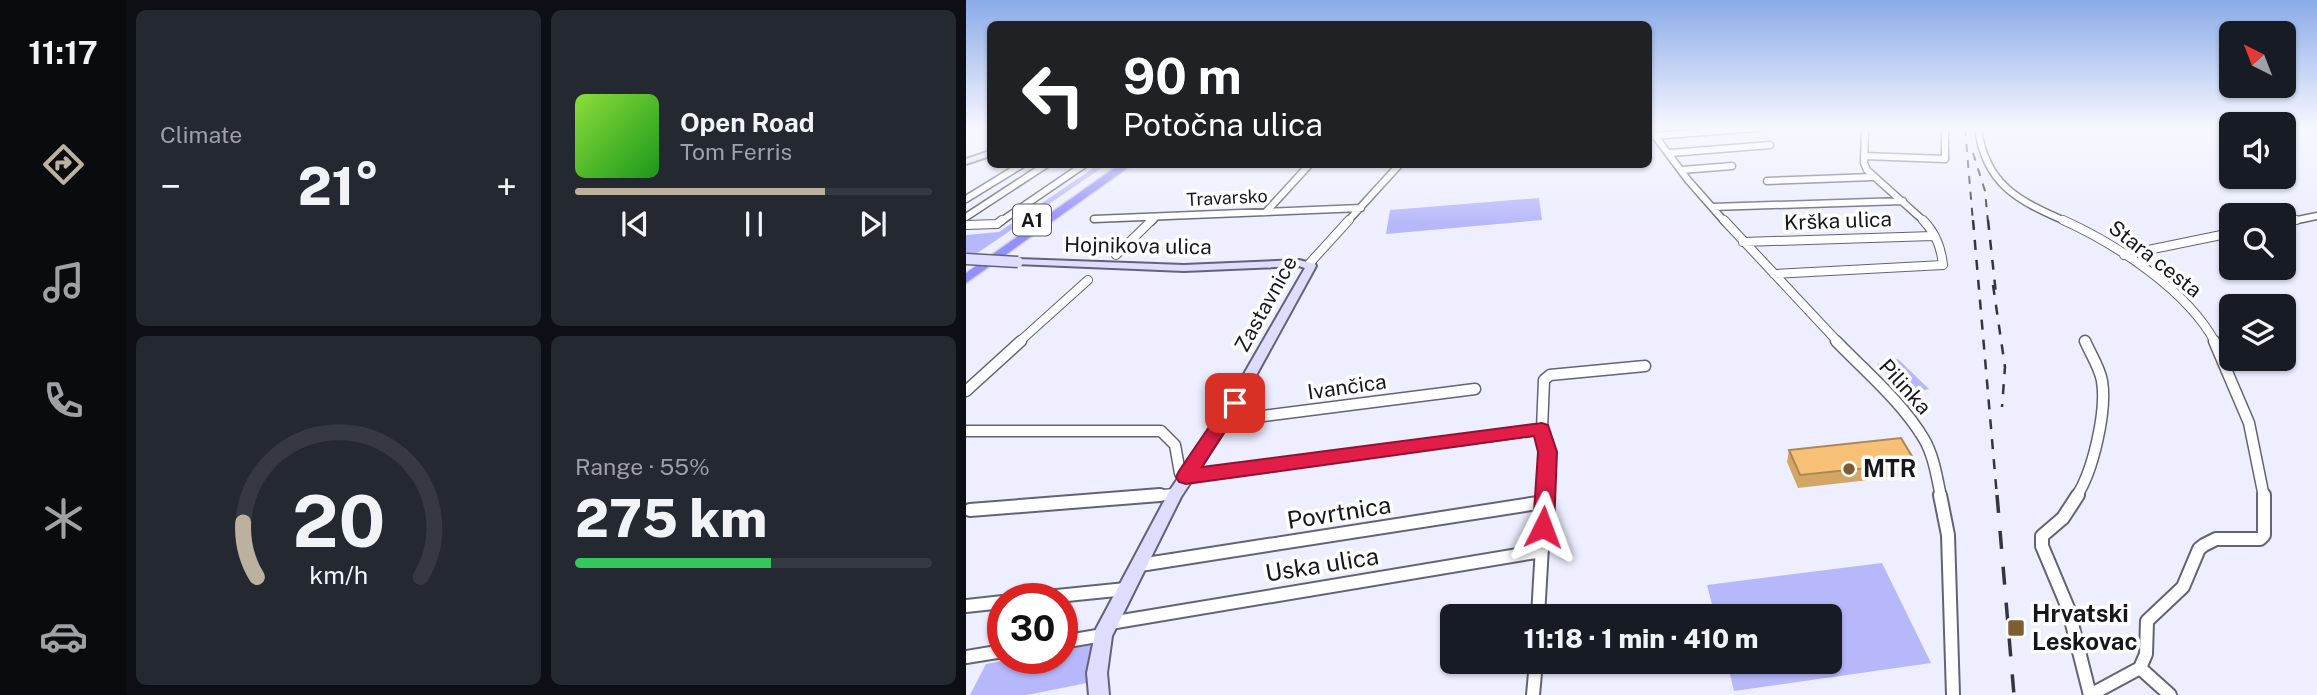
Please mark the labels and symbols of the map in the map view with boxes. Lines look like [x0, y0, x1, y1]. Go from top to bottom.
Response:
north arrow [2219, 21, 2296, 98]
street label: Travarsko [1186, 185, 1268, 210]
road number: A1 [1013, 204, 1051, 235]
street label: Krška ulica [1784, 206, 1892, 235]
street label: Stara cesta [2104, 215, 2207, 303]
street label: Hojnikova ulica [1064, 232, 1212, 259]
street label: Zastavnice [1229, 251, 1302, 356]
street label: Pilinka [1874, 354, 1937, 419]
street label: Ivančica [1306, 369, 1388, 404]
pin [1205, 373, 1265, 433]
place label: MTR [1863, 454, 1917, 482]
marker: MTR [1841, 461, 1857, 477]
street label: Povrtnica [1285, 490, 1393, 534]
position arrow [1506, 490, 1580, 564]
street label: Uska ulica [1263, 541, 1381, 587]
speed limit sign: 30 [987, 583, 1078, 674]
place label: Hrvatski Leskovac [2032, 599, 2138, 655]
marker: Hrvatski Leskovac [2006, 618, 2026, 638]

